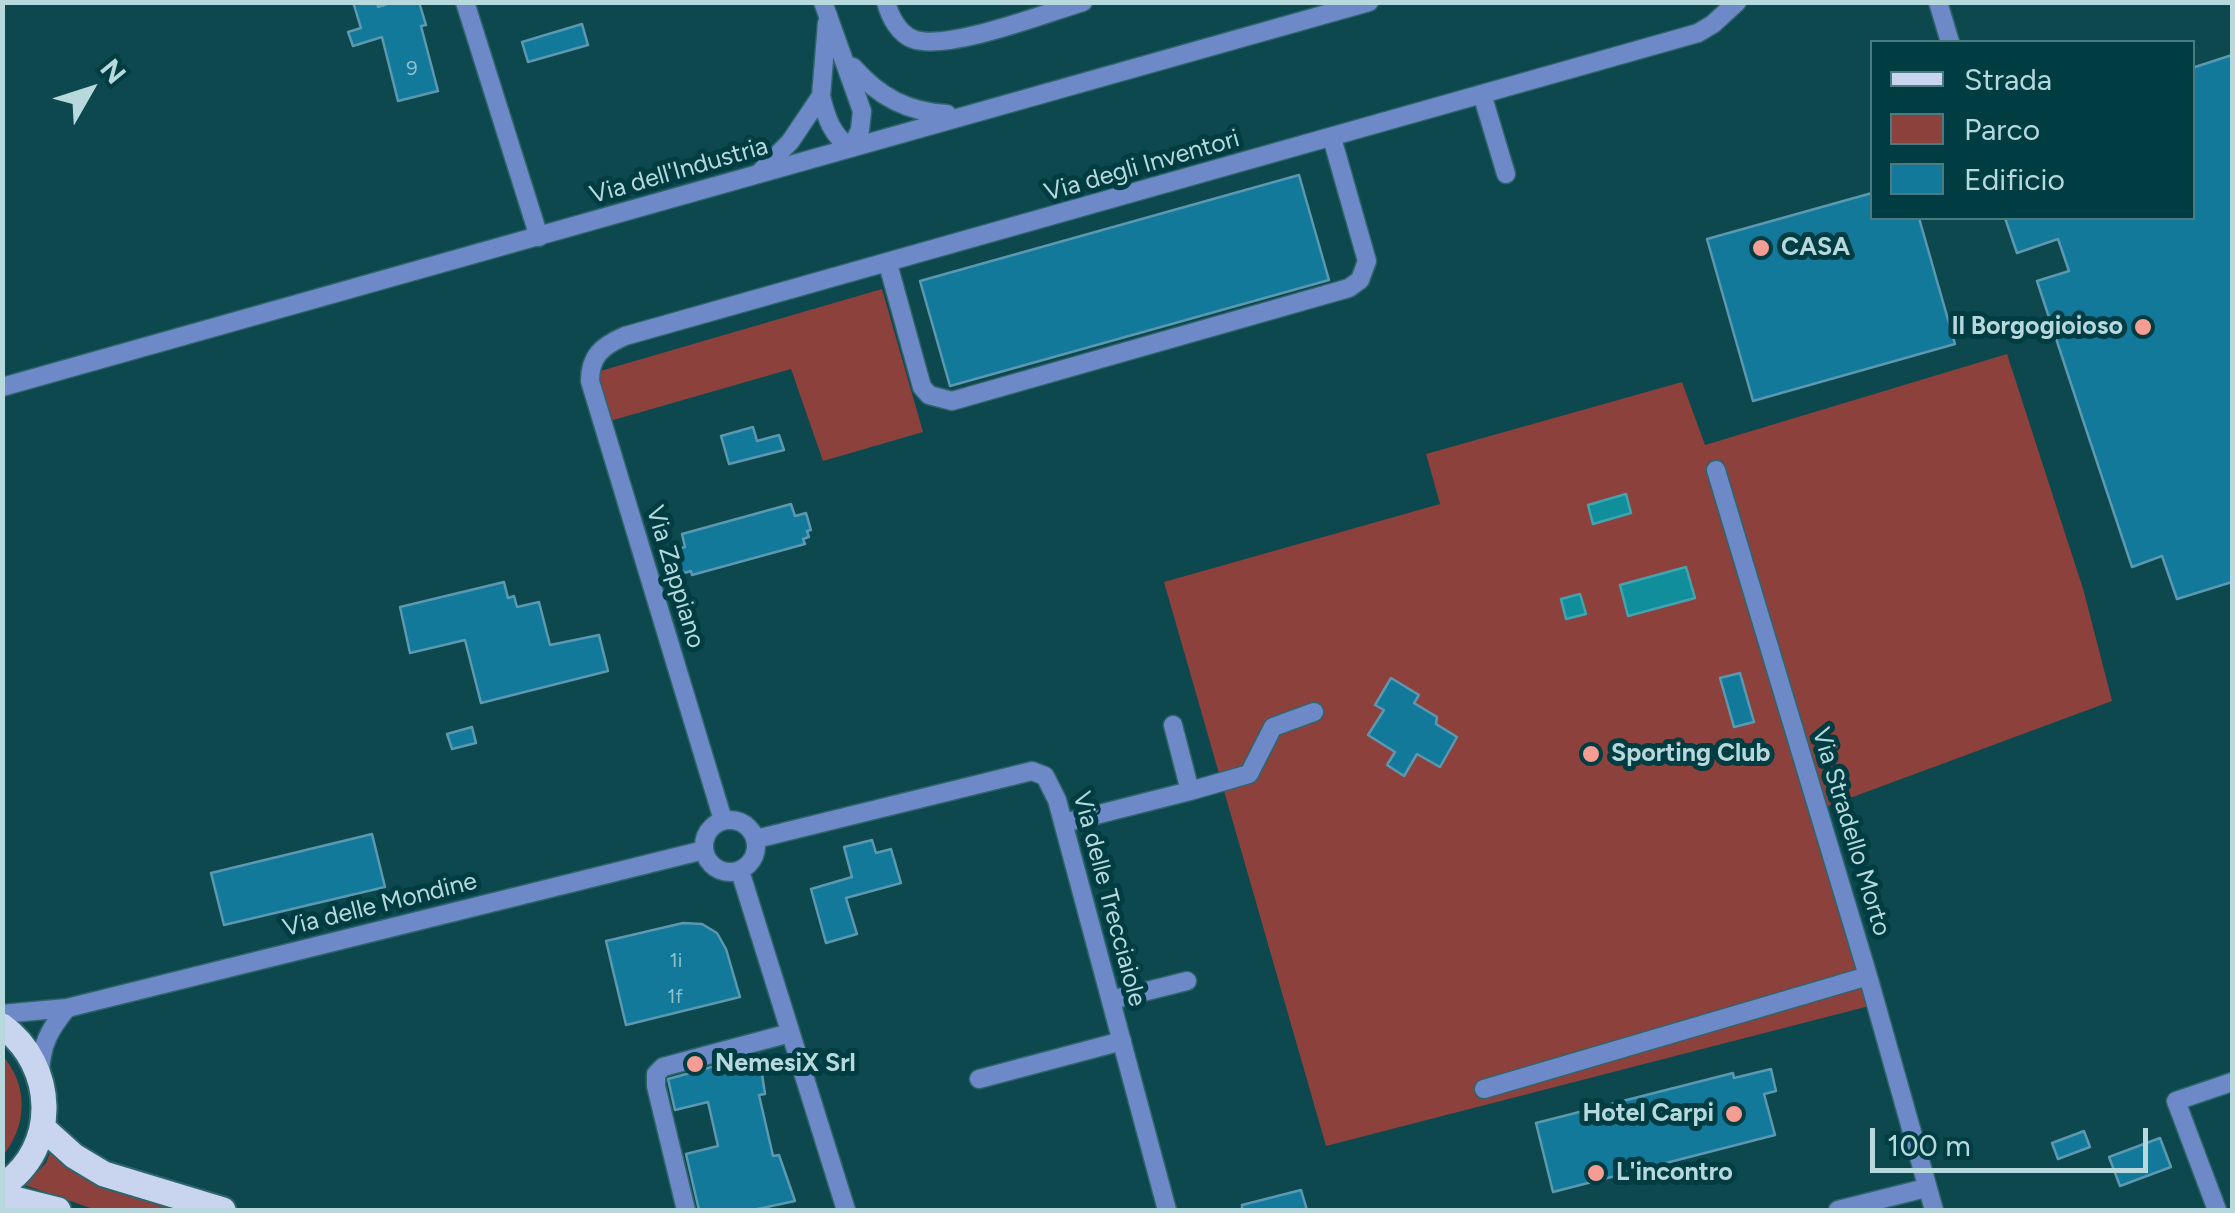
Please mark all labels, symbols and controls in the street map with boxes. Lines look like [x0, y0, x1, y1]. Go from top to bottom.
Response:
north arrow [40, 40, 140, 140]
legend [1870, 40, 2195, 220]
text: N [93, 52, 133, 90]
house number: 9 [406, 57, 418, 81]
text: Strada [1964, 61, 2052, 98]
text: Parco [1964, 111, 2040, 148]
street label: Via degli Inventori [1041, 124, 1243, 208]
street label: Via dell'Industria [587, 131, 771, 211]
text: Edificio [1964, 161, 2065, 198]
place label: CASA [1781, 233, 1850, 263]
marker: CASA [1750, 237, 1772, 259]
place label: Il Borgogioioso [1951, 312, 2123, 342]
marker: Il Borgogioioso [2132, 316, 2154, 338]
street label: Via Zappiano [639, 502, 711, 652]
street label: Via Stradello Morto [1805, 724, 1897, 940]
place label: Sporting Club [1611, 739, 1770, 769]
marker: Sporting Club [1580, 743, 1602, 765]
street label: Via delle Trecciaiole [1066, 788, 1152, 1010]
street label: Via delle Mondine [280, 866, 480, 944]
house number: 1i [670, 949, 682, 973]
house number: 1f [667, 985, 683, 1009]
place label: NemesiX Srl [715, 1049, 856, 1079]
marker: NemesiX Srl [684, 1053, 706, 1075]
place label: Hotel Carpi [1582, 1099, 1714, 1129]
marker: Hotel Carpi [1723, 1103, 1745, 1125]
scale bar [1875, 1108, 2152, 1170]
text: 100 m [1887, 1127, 1971, 1164]
place label: L'incontro [1616, 1158, 1733, 1188]
marker: L'incontro [1585, 1162, 1607, 1184]

